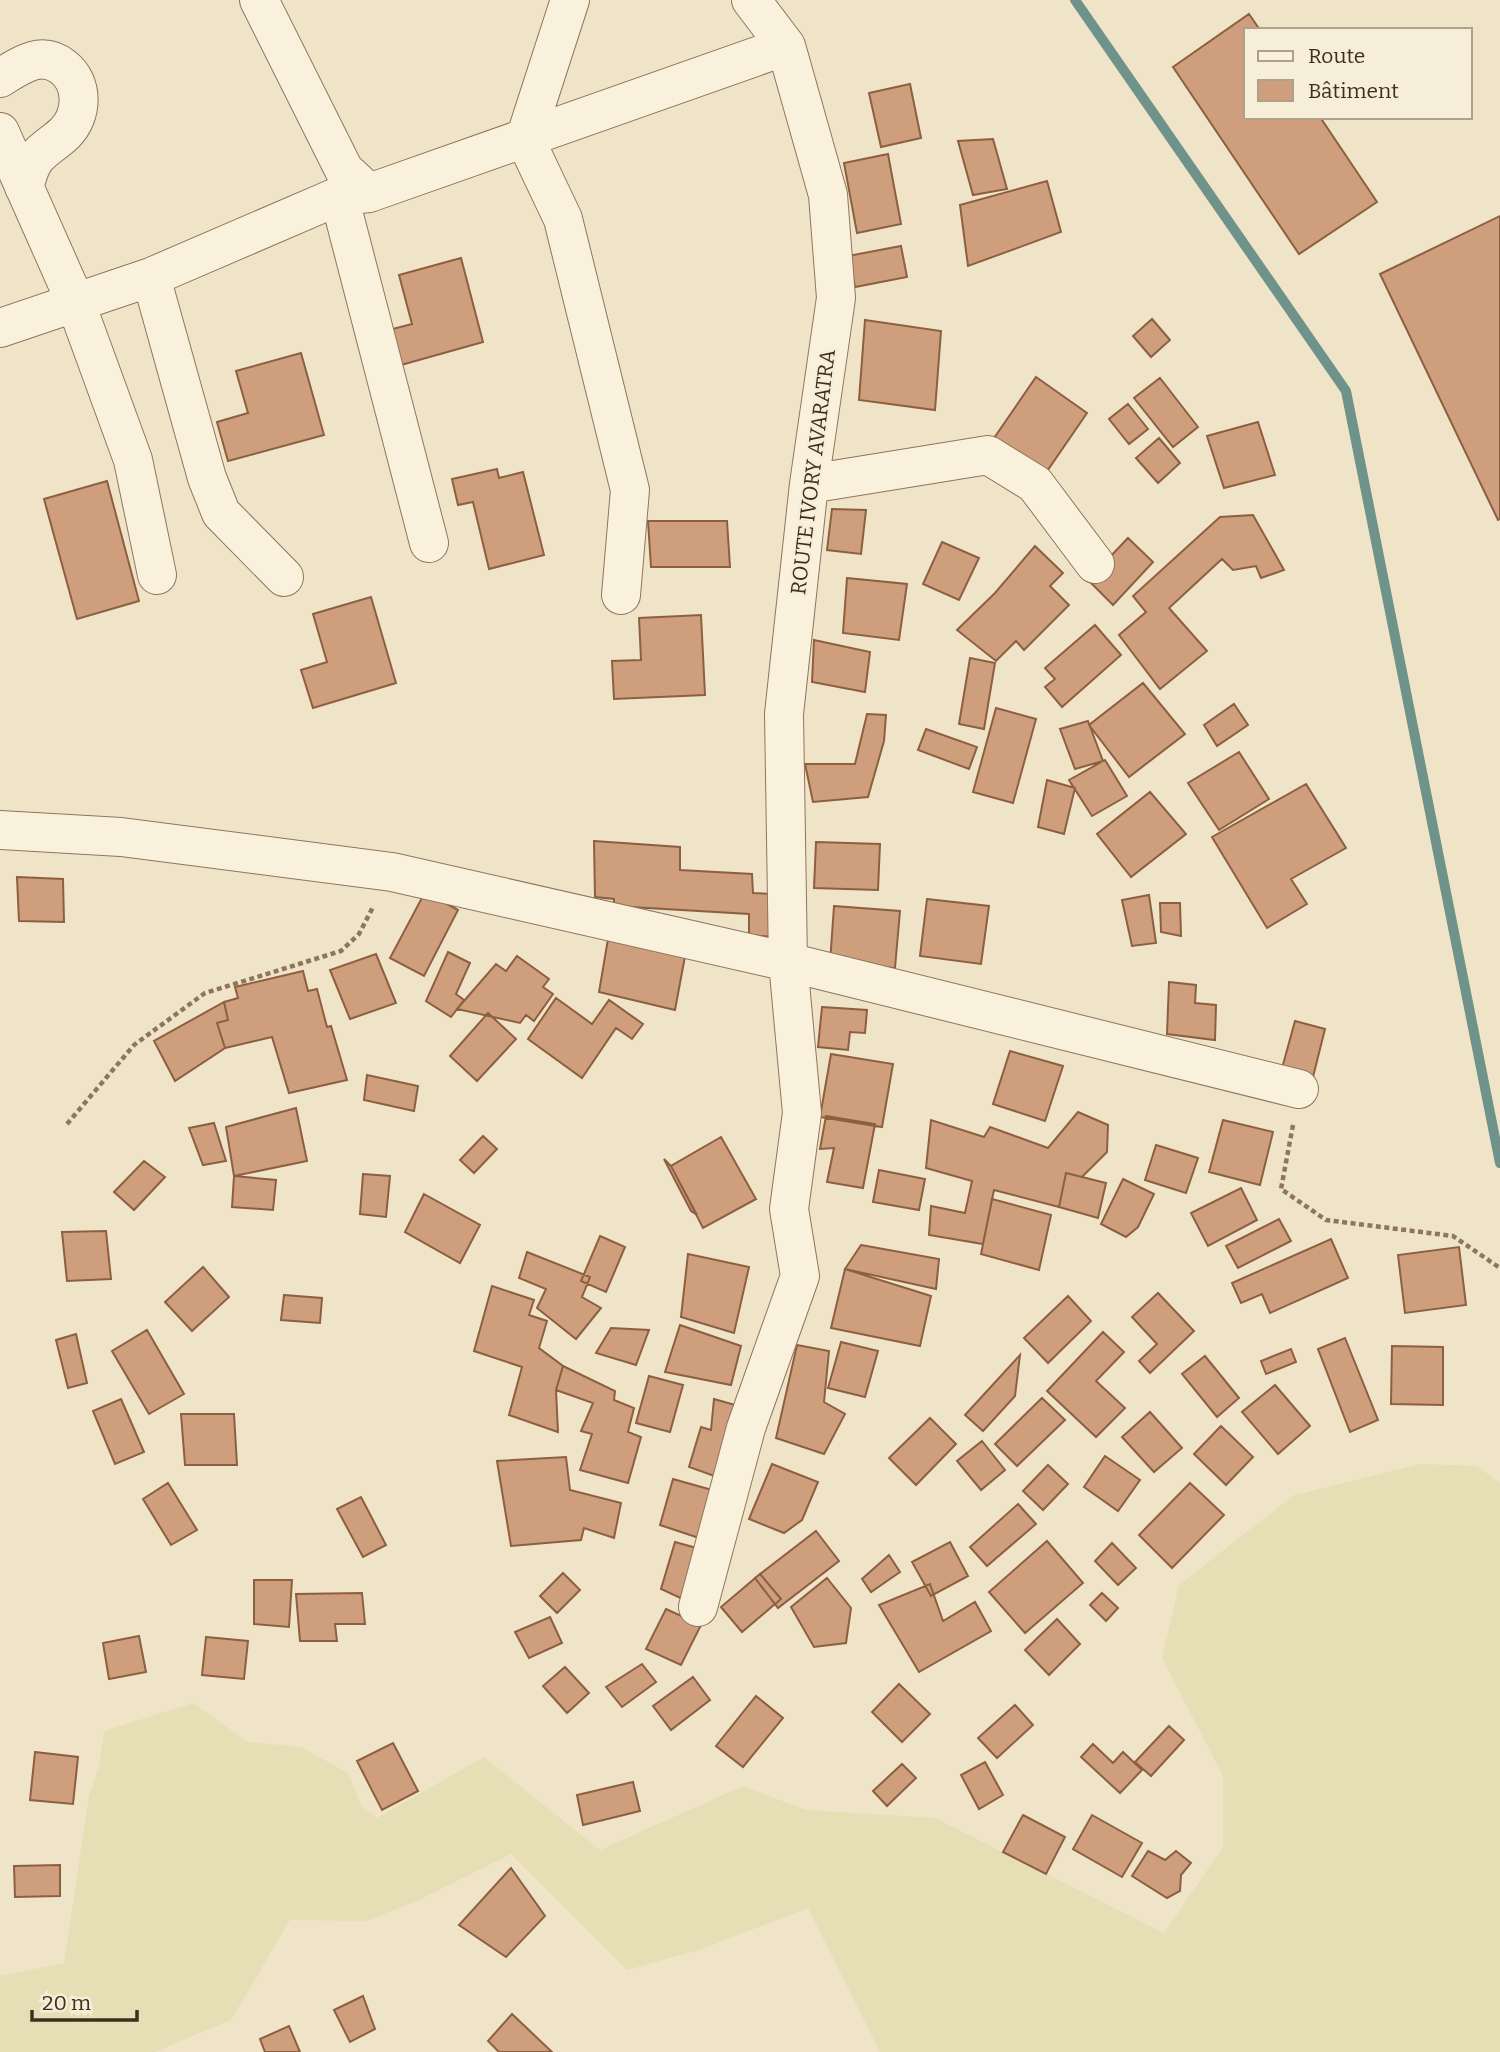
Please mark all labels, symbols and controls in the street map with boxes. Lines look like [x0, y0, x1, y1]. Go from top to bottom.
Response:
legend [1244, 28, 1472, 119]
text: Route [1308, 43, 1365, 69]
text: Bâtiment [1308, 78, 1399, 104]
street label: ROUTE IVORY AVARATRA [785, 348, 841, 596]
scale bar [32, 1979, 136, 2023]
text: 20 m [42, 1990, 91, 2016]

